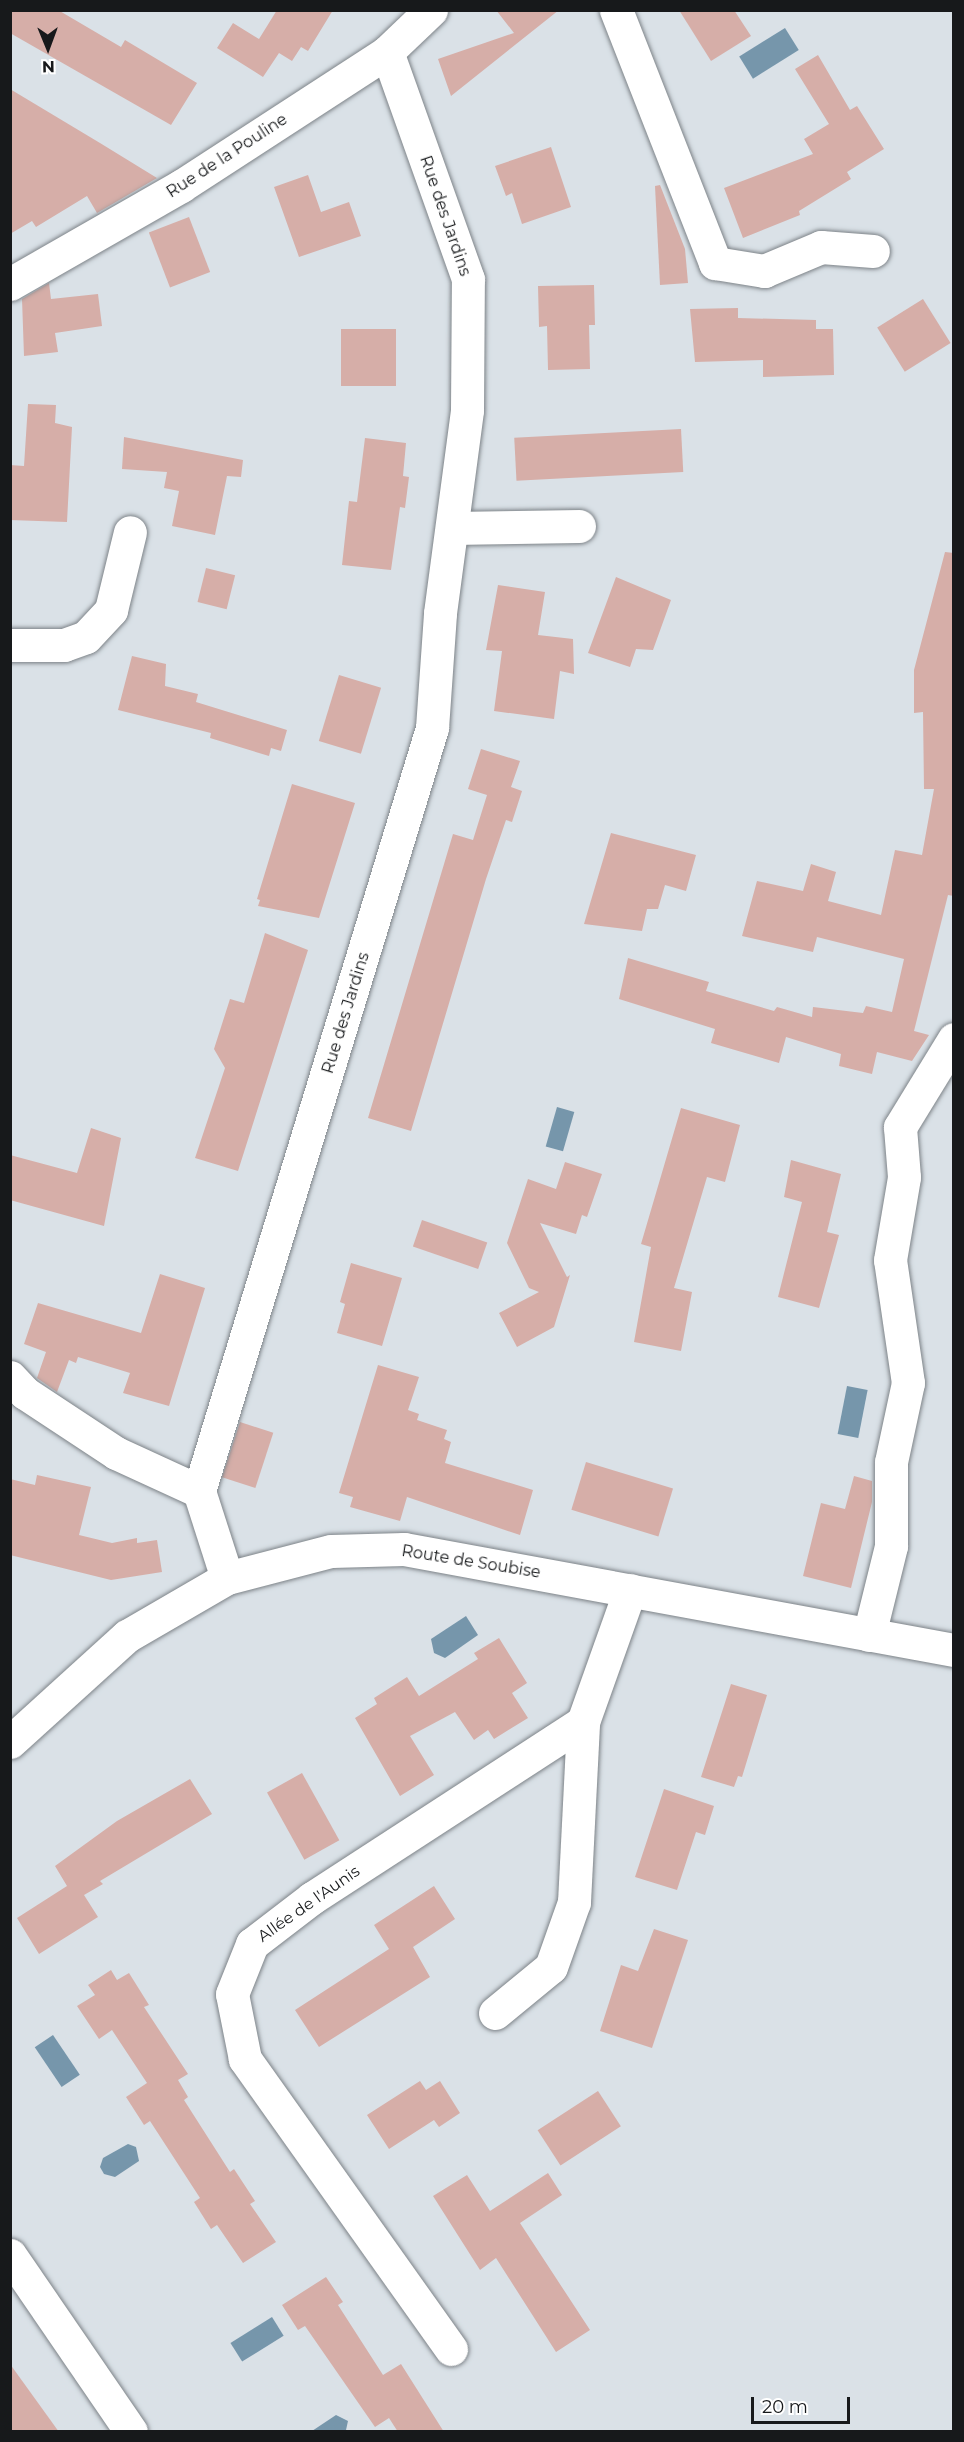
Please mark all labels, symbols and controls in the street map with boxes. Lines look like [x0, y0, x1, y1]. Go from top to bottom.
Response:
north arrow [18, 18, 78, 78]
text: N [42, 57, 55, 76]
street label: Rue de la Pouline [163, 110, 291, 202]
street label: Rue des Jardins [415, 153, 475, 279]
street label: Rue des Jardins [318, 950, 374, 1076]
street label: Route de Soubise [400, 1542, 542, 1582]
street label: Allée de l'Aunis [254, 1862, 364, 1946]
scale bar [754, 2385, 853, 2423]
text: 20 m [762, 2396, 808, 2418]

